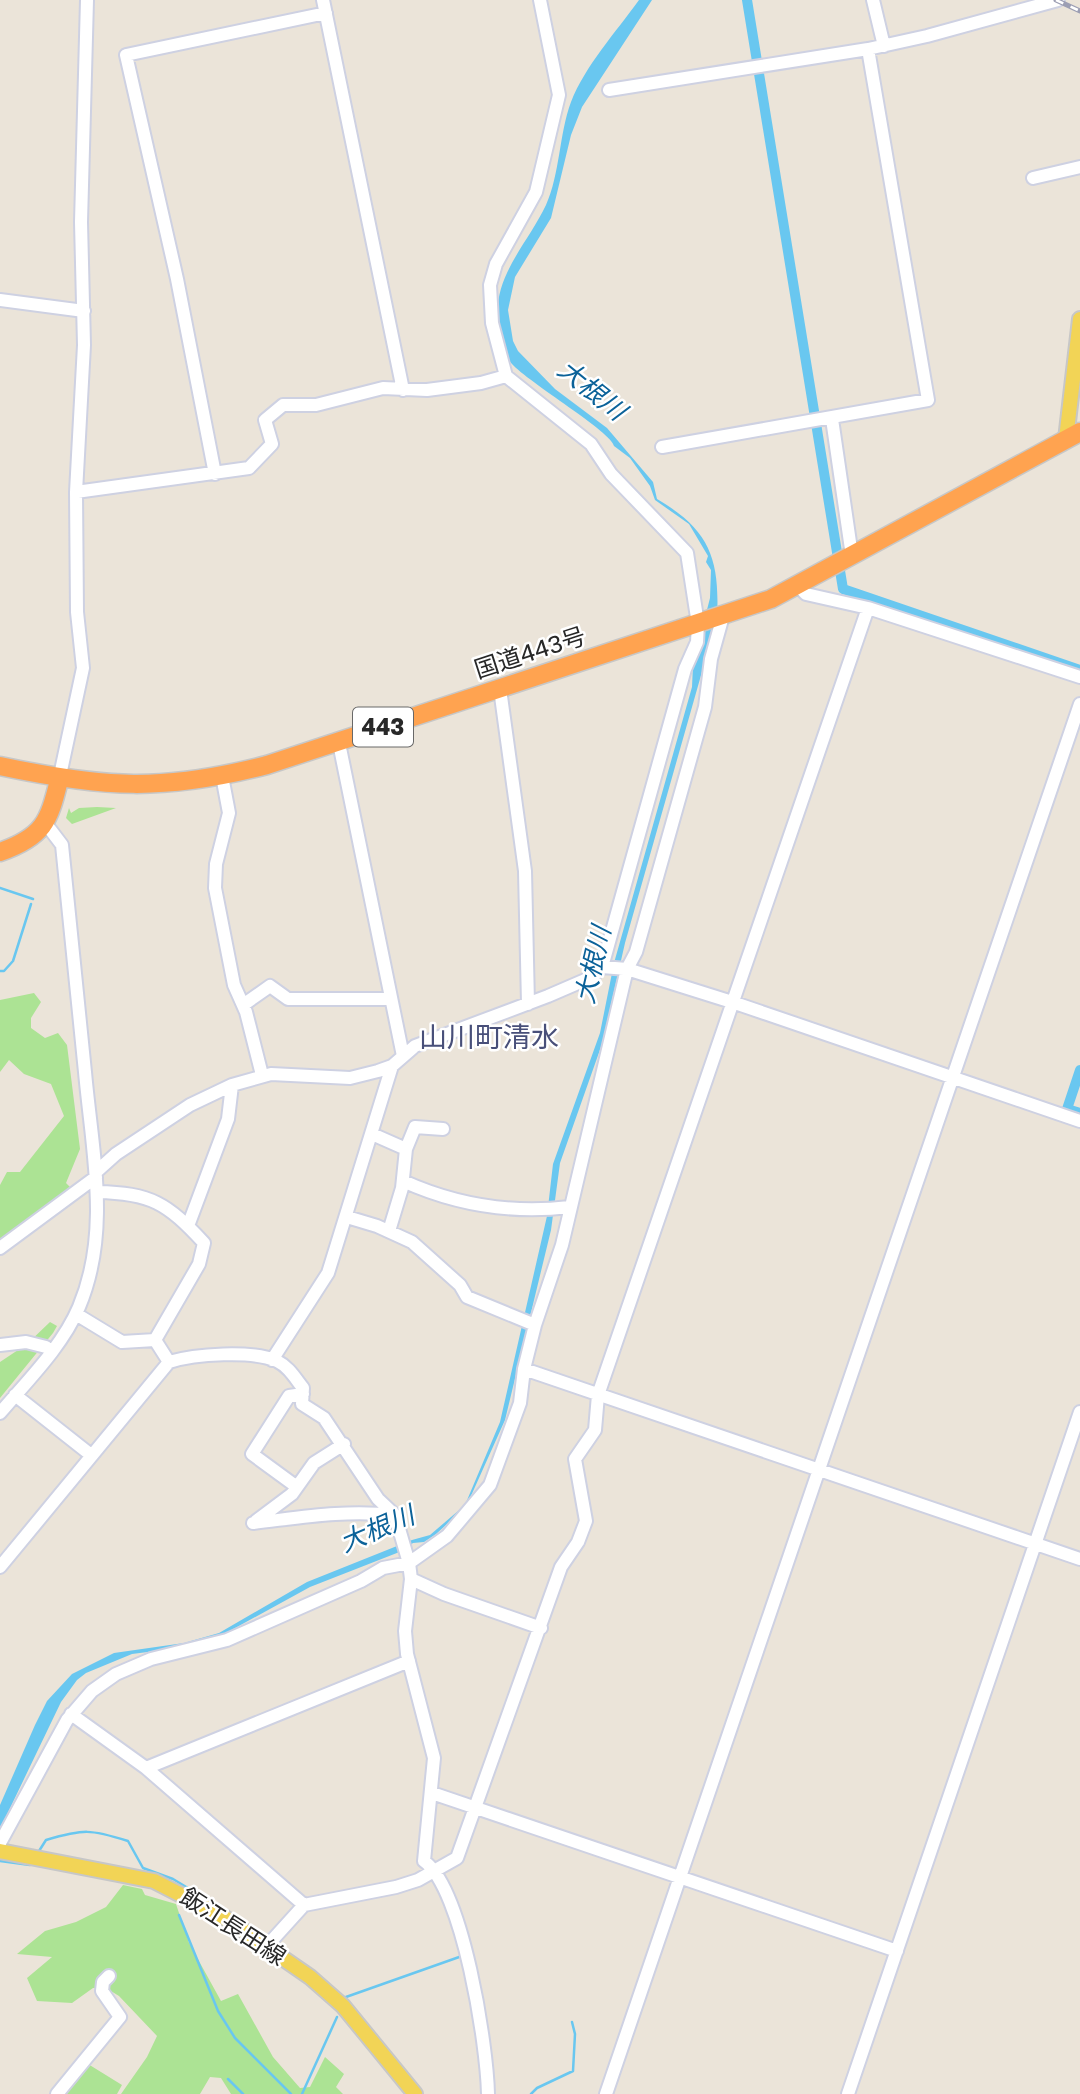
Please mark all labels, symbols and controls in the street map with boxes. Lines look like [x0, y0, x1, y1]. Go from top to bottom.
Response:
water label: 大根川 [552, 353, 635, 428]
street label: 国道443号 [470, 620, 589, 683]
road number: 443 [353, 708, 413, 747]
water label: 大根川 [569, 920, 617, 1006]
district label: 山川町清水 [419, 1020, 559, 1053]
water label: 大根川 [335, 1498, 422, 1558]
street label: 飯江長田線 [176, 1881, 292, 1971]

